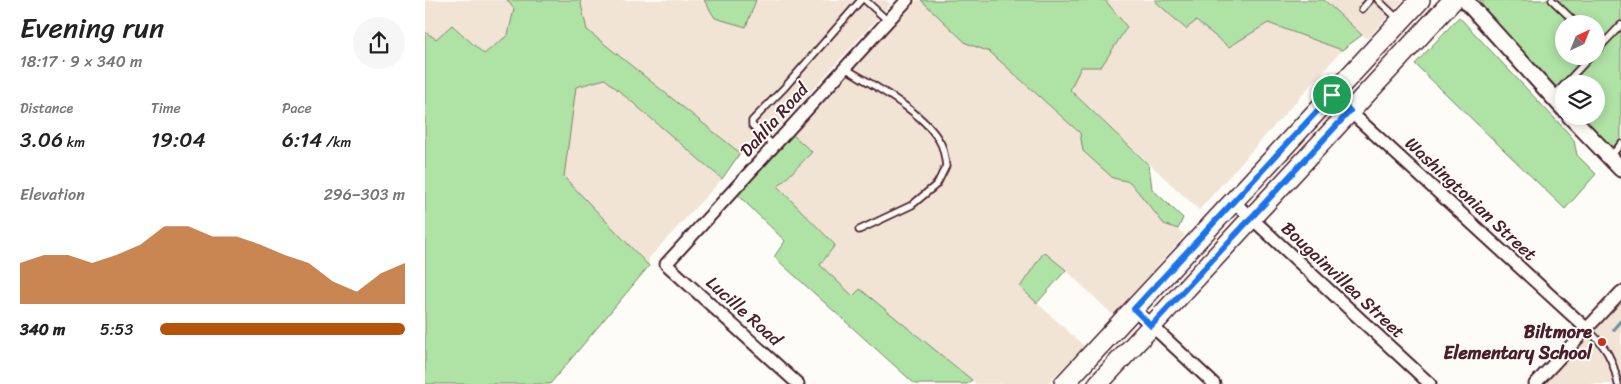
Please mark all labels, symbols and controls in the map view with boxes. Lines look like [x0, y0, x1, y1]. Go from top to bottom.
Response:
text: Evening run [20, 3, 164, 52]
north arrow [1555, 15, 1605, 65]
map controls [1555, 15, 1605, 125]
button: share [353, 17, 405, 69]
text: 18:17 · 9 × 340 m [20, 47, 142, 76]
street label: Dahlia Road [731, 74, 818, 165]
pin [1311, 74, 1353, 116]
button: layers [1555, 75, 1605, 125]
icon: arrive [1318, 81, 1346, 109]
text: Distance [20, 96, 73, 121]
text: Time [151, 96, 181, 121]
text: Pace [282, 96, 312, 121]
text: 3.06 [20, 121, 63, 159]
text: 19:04 [151, 121, 206, 159]
text: 6:14 [282, 121, 322, 159]
street label: Washingtonian Street [1397, 129, 1545, 269]
text: km [63, 130, 85, 155]
text: /km [322, 130, 351, 155]
text: Elevation [20, 180, 85, 209]
text: 296–303 m [324, 180, 405, 209]
street label: Bougainvillea Street [1273, 214, 1413, 347]
street label: Lucille Road [698, 268, 791, 355]
text: 340 m [20, 315, 65, 344]
text: 5:53 [100, 315, 133, 344]
place label: Biltmore Elementary School [1443, 316, 1593, 369]
marker: Biltmore Elementary School [1596, 336, 1608, 348]

